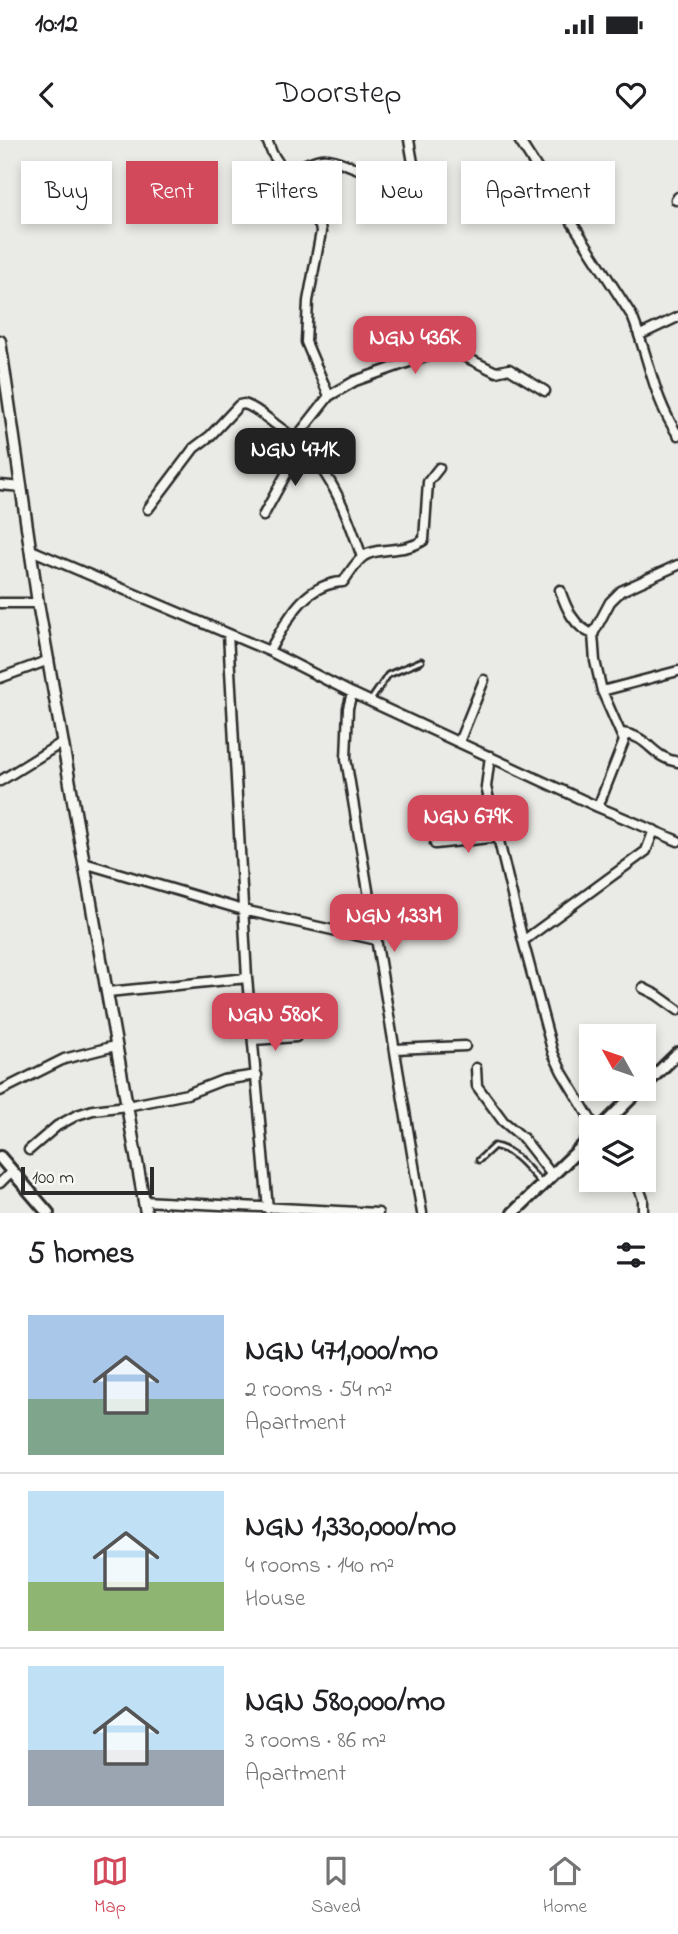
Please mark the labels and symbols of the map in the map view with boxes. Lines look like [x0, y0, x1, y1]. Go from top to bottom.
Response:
pin: NGN 436K [343, 316, 487, 376]
pin: NGN 471K [223, 428, 367, 488]
pin: NGN 679K [396, 796, 540, 855]
pin: NGN 1.33M [314, 894, 474, 954]
pin: NGN 580K [203, 993, 347, 1053]
north arrow [579, 1024, 656, 1101]
scale bar [21, 1164, 154, 1196]

